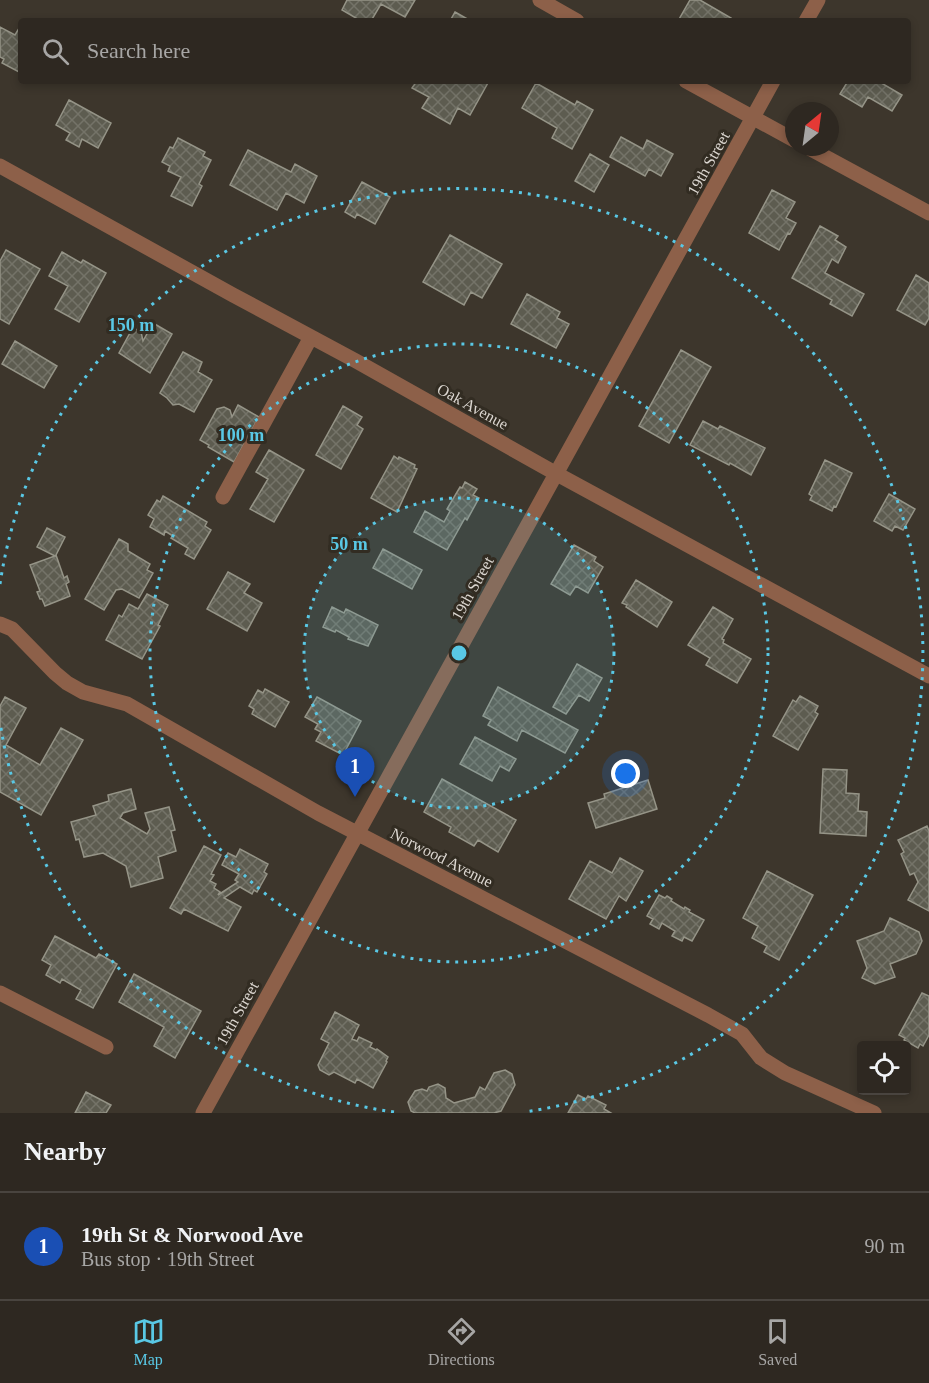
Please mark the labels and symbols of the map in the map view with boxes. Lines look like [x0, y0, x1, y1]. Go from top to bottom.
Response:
north arrow [785, 102, 839, 156]
street label: 19th Street [684, 128, 733, 198]
text: 150 m [108, 315, 154, 335]
street label: Oak Avenue [434, 380, 511, 433]
text: 100 m [218, 425, 264, 445]
text: 50 m [330, 534, 368, 554]
street label: 19th Street [448, 553, 497, 623]
centre of rings [449, 643, 469, 663]
pin: 1 [336, 748, 374, 797]
your location [611, 759, 640, 788]
street label: Norwood Avenue [388, 824, 496, 890]
street label: 19th Street [213, 978, 262, 1048]

